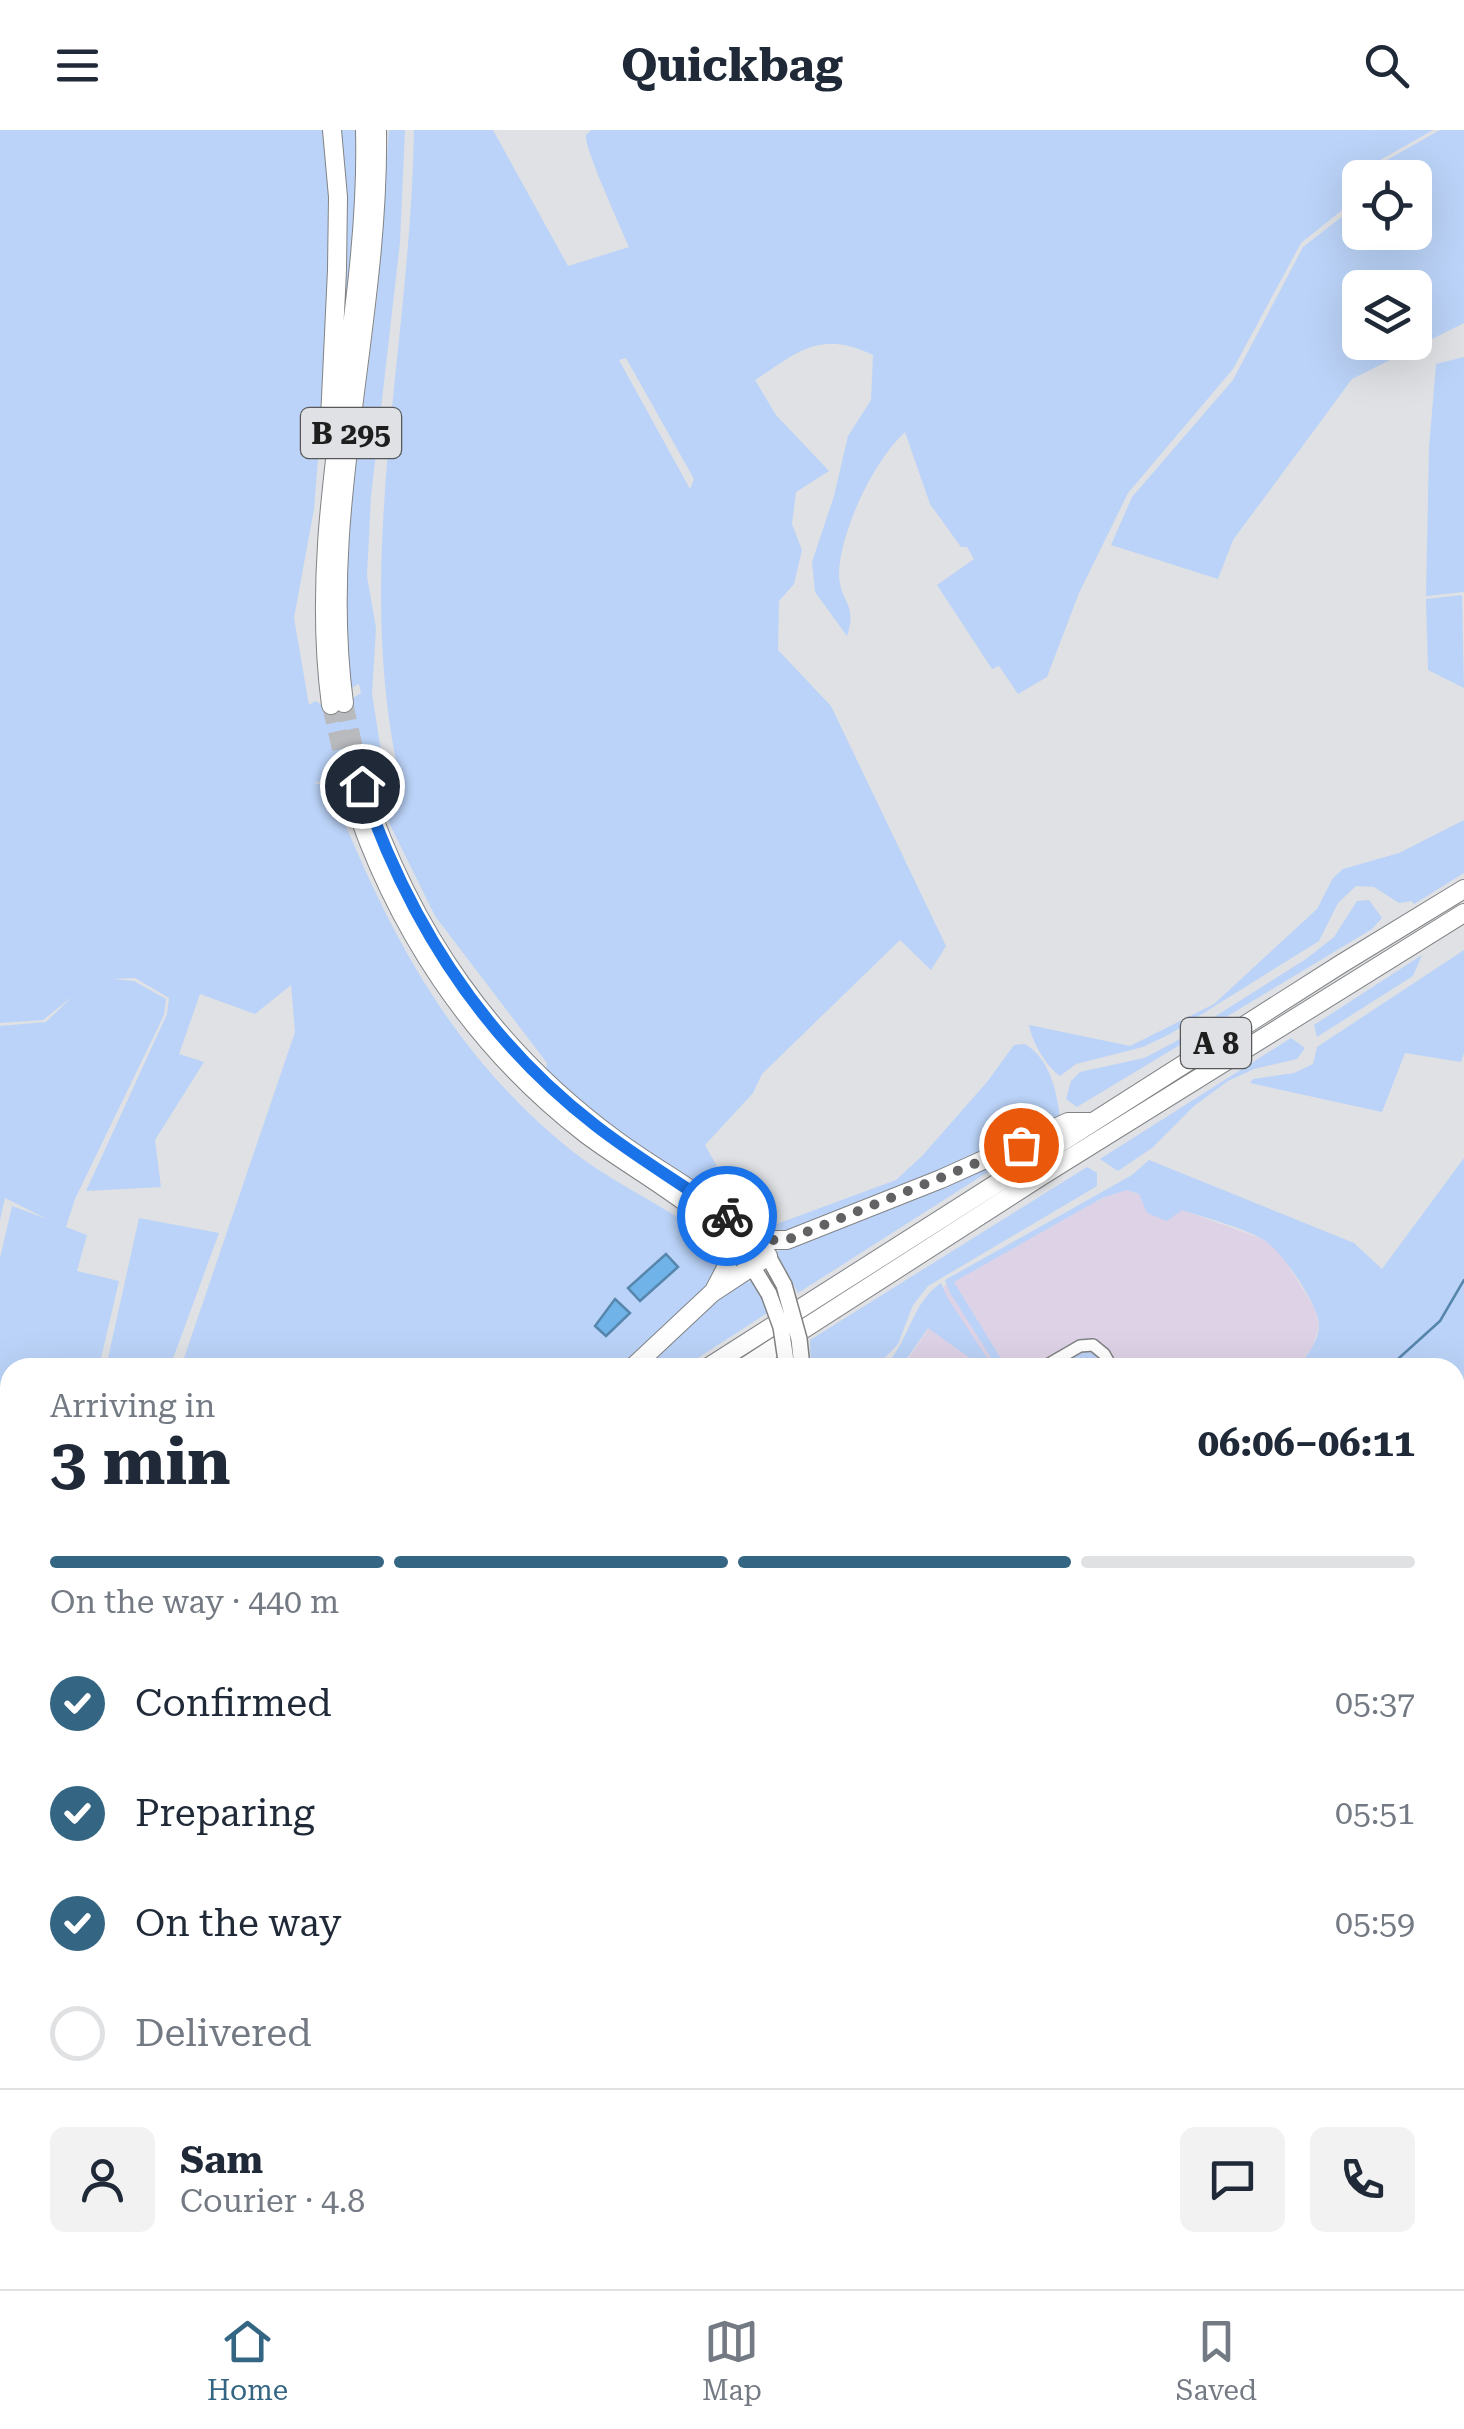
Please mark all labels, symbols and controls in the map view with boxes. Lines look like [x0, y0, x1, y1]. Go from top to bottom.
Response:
icon: menu [50, 38, 105, 93]
icon: search [1359, 38, 1414, 93]
text: Quickbag [621, 39, 843, 92]
map controls [1342, 160, 1432, 360]
button: locate [1342, 160, 1432, 250]
button: layers [1342, 270, 1432, 360]
road number: B 295 [301, 408, 401, 458]
pin [320, 744, 405, 829]
icon: home [335, 759, 390, 814]
road number: A 8 [1181, 1018, 1251, 1068]
pin [979, 1103, 1064, 1188]
icon: bag [994, 1118, 1049, 1173]
courier [677, 1166, 777, 1266]
icon: bike [700, 1189, 755, 1244]
text: Arriving in [50, 1387, 215, 1425]
text: 06:06–06:11 [1198, 1421, 1415, 1465]
text: 3 min [50, 1424, 231, 1500]
text: On the way · 440 m [50, 1583, 339, 1621]
icon: check [50, 1676, 105, 1731]
text: Confirmed [135, 1681, 332, 1725]
text: 05:37 [1335, 1684, 1415, 1722]
icon: check [50, 1786, 105, 1841]
text: Preparing [135, 1791, 315, 1835]
text: 05:51 [1335, 1794, 1415, 1832]
icon: check [50, 1896, 105, 1951]
text: On the way [135, 1901, 341, 1945]
text: 05:59 [1335, 1904, 1415, 1942]
text: Delivered [135, 2011, 312, 2055]
button: person [50, 2127, 155, 2232]
button: chat [1180, 2127, 1285, 2232]
button: phone [1310, 2127, 1415, 2232]
text: Sam [180, 2138, 263, 2182]
text: Courier · 4.8 [180, 2182, 365, 2220]
tab: Home [207, 2314, 288, 2407]
tab: Map [702, 2314, 762, 2407]
tab: Saved [1176, 2314, 1257, 2407]

